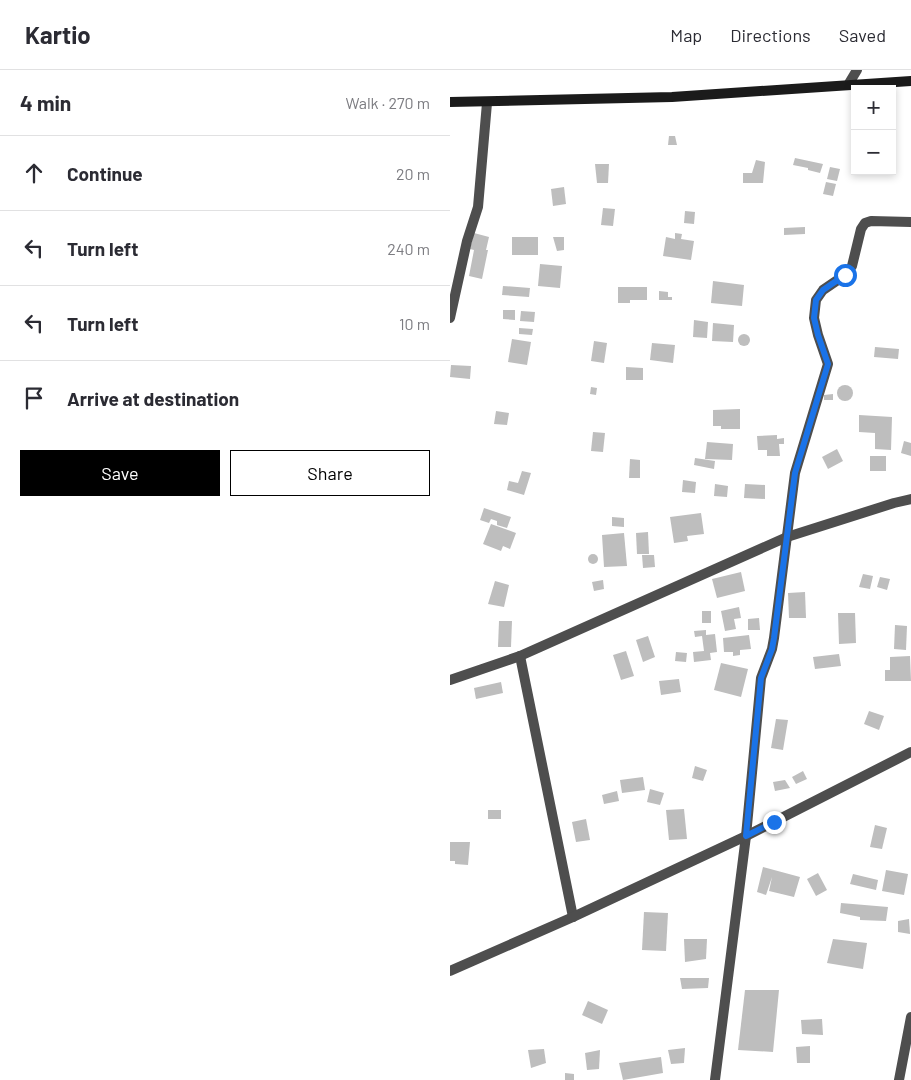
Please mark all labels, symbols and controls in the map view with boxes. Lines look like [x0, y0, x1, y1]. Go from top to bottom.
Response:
text: Kartio [25, 20, 91, 49]
text: Map [670, 24, 702, 46]
text: Directions [730, 24, 811, 46]
text: Saved [839, 24, 886, 46]
map controls [851, 85, 896, 175]
button: + [851, 85, 896, 130]
text: 4 min [20, 90, 71, 115]
text: Walk · 270 m [345, 93, 430, 112]
button: − [851, 130, 896, 175]
icon: ahead [20, 159, 48, 187]
text: Continue [67, 162, 143, 185]
text: 20 m [396, 164, 430, 183]
icon: left [20, 234, 48, 262]
text: Turn left [67, 237, 138, 260]
text: 240 m [387, 239, 430, 258]
route start [834, 264, 857, 287]
icon: left [20, 309, 48, 337]
text: Turn left [67, 312, 138, 335]
text: 10 m [399, 314, 430, 333]
icon: arrive [20, 384, 48, 412]
text: Arrive at destination [67, 387, 239, 410]
button: Save [20, 450, 220, 496]
button: Share [230, 450, 430, 496]
route end [763, 811, 786, 834]

